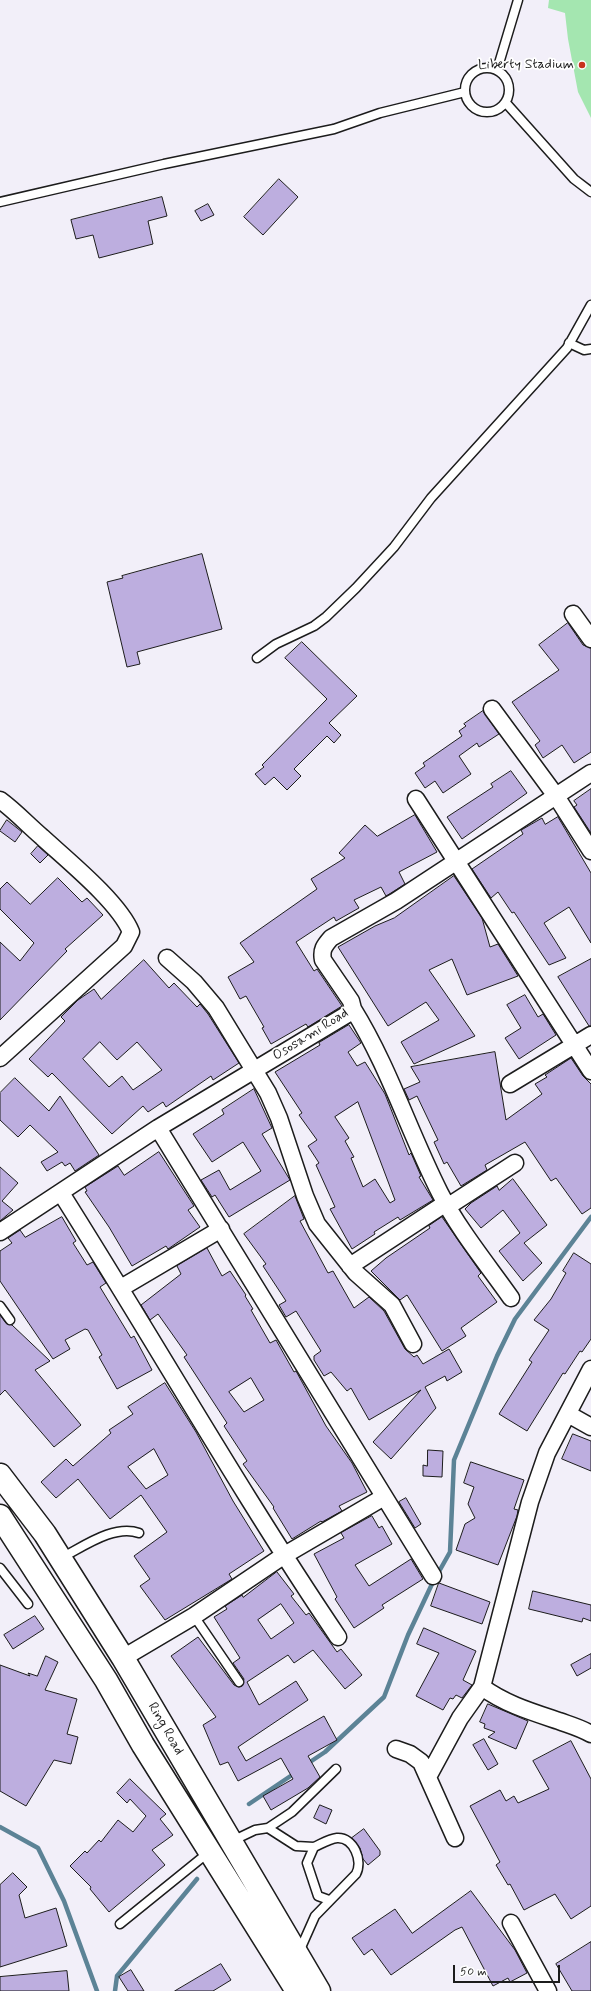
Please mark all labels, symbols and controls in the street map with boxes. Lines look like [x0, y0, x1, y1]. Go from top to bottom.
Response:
place label: Liberty Stadium [478, 57, 574, 73]
marker: Liberty Stadium [577, 60, 587, 70]
street label: Ososami Road [270, 1005, 352, 1065]
street label: Ring Road [143, 1700, 187, 1758]
scale bar [455, 1957, 562, 1983]
text: 50 m [460, 1964, 487, 1980]

